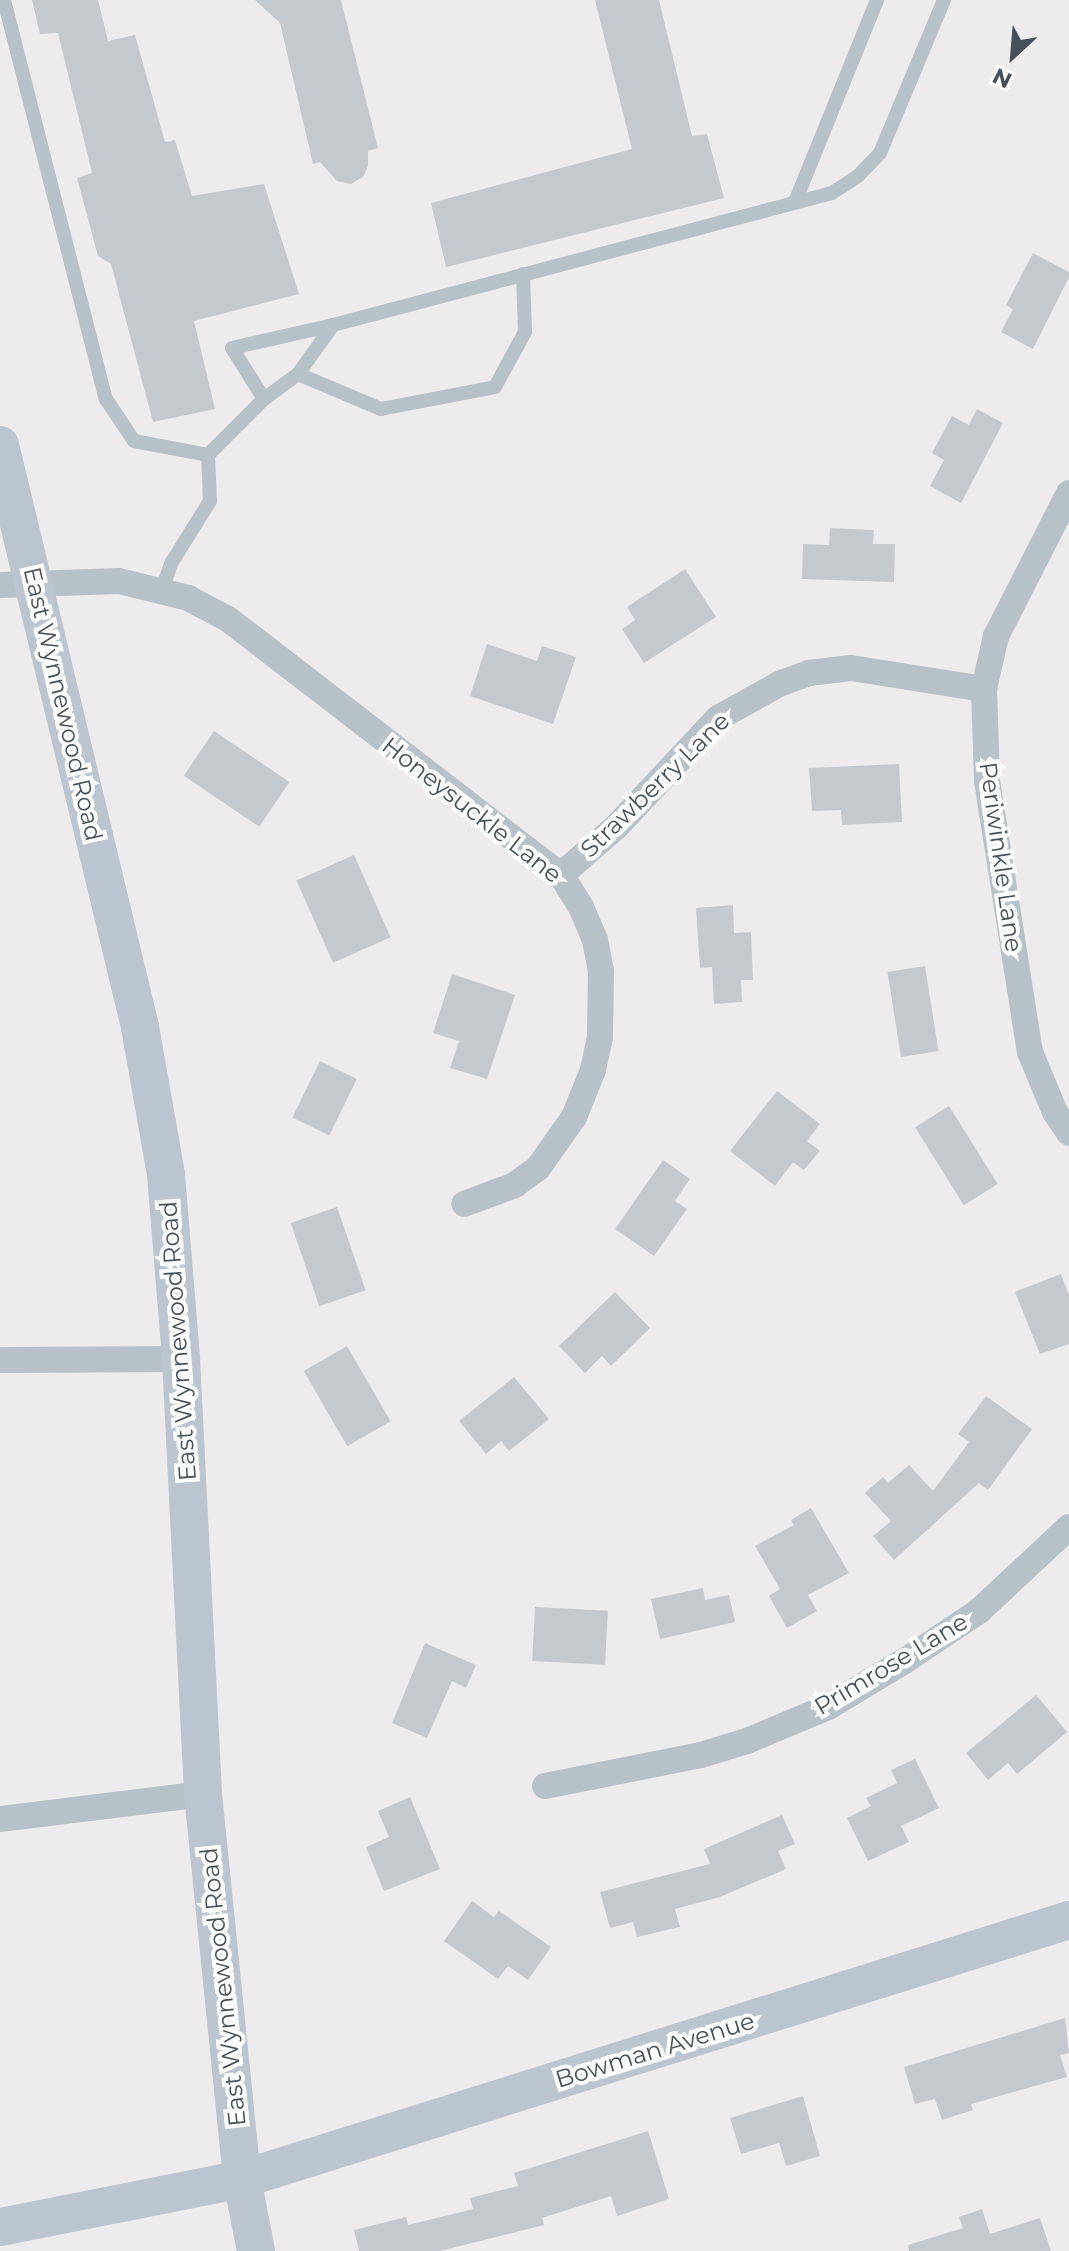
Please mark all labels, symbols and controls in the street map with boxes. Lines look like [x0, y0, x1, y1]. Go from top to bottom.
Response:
north arrow [973, 16, 1053, 96]
text: N [988, 62, 1016, 94]
street label: East Wynnewood Road [17, 564, 109, 844]
street label: Strawberry Lane [574, 707, 736, 863]
street label: Honeysuckle Lane [377, 731, 567, 889]
street label: Periwinkle Lane [973, 760, 1029, 954]
street label: East Wynnewood Road [154, 1200, 202, 1482]
street label: Primrose Lane [809, 1607, 973, 1721]
street label: East Wynnewood Road [194, 1846, 252, 2128]
street label: Bowman Avenue [552, 2006, 758, 2094]

